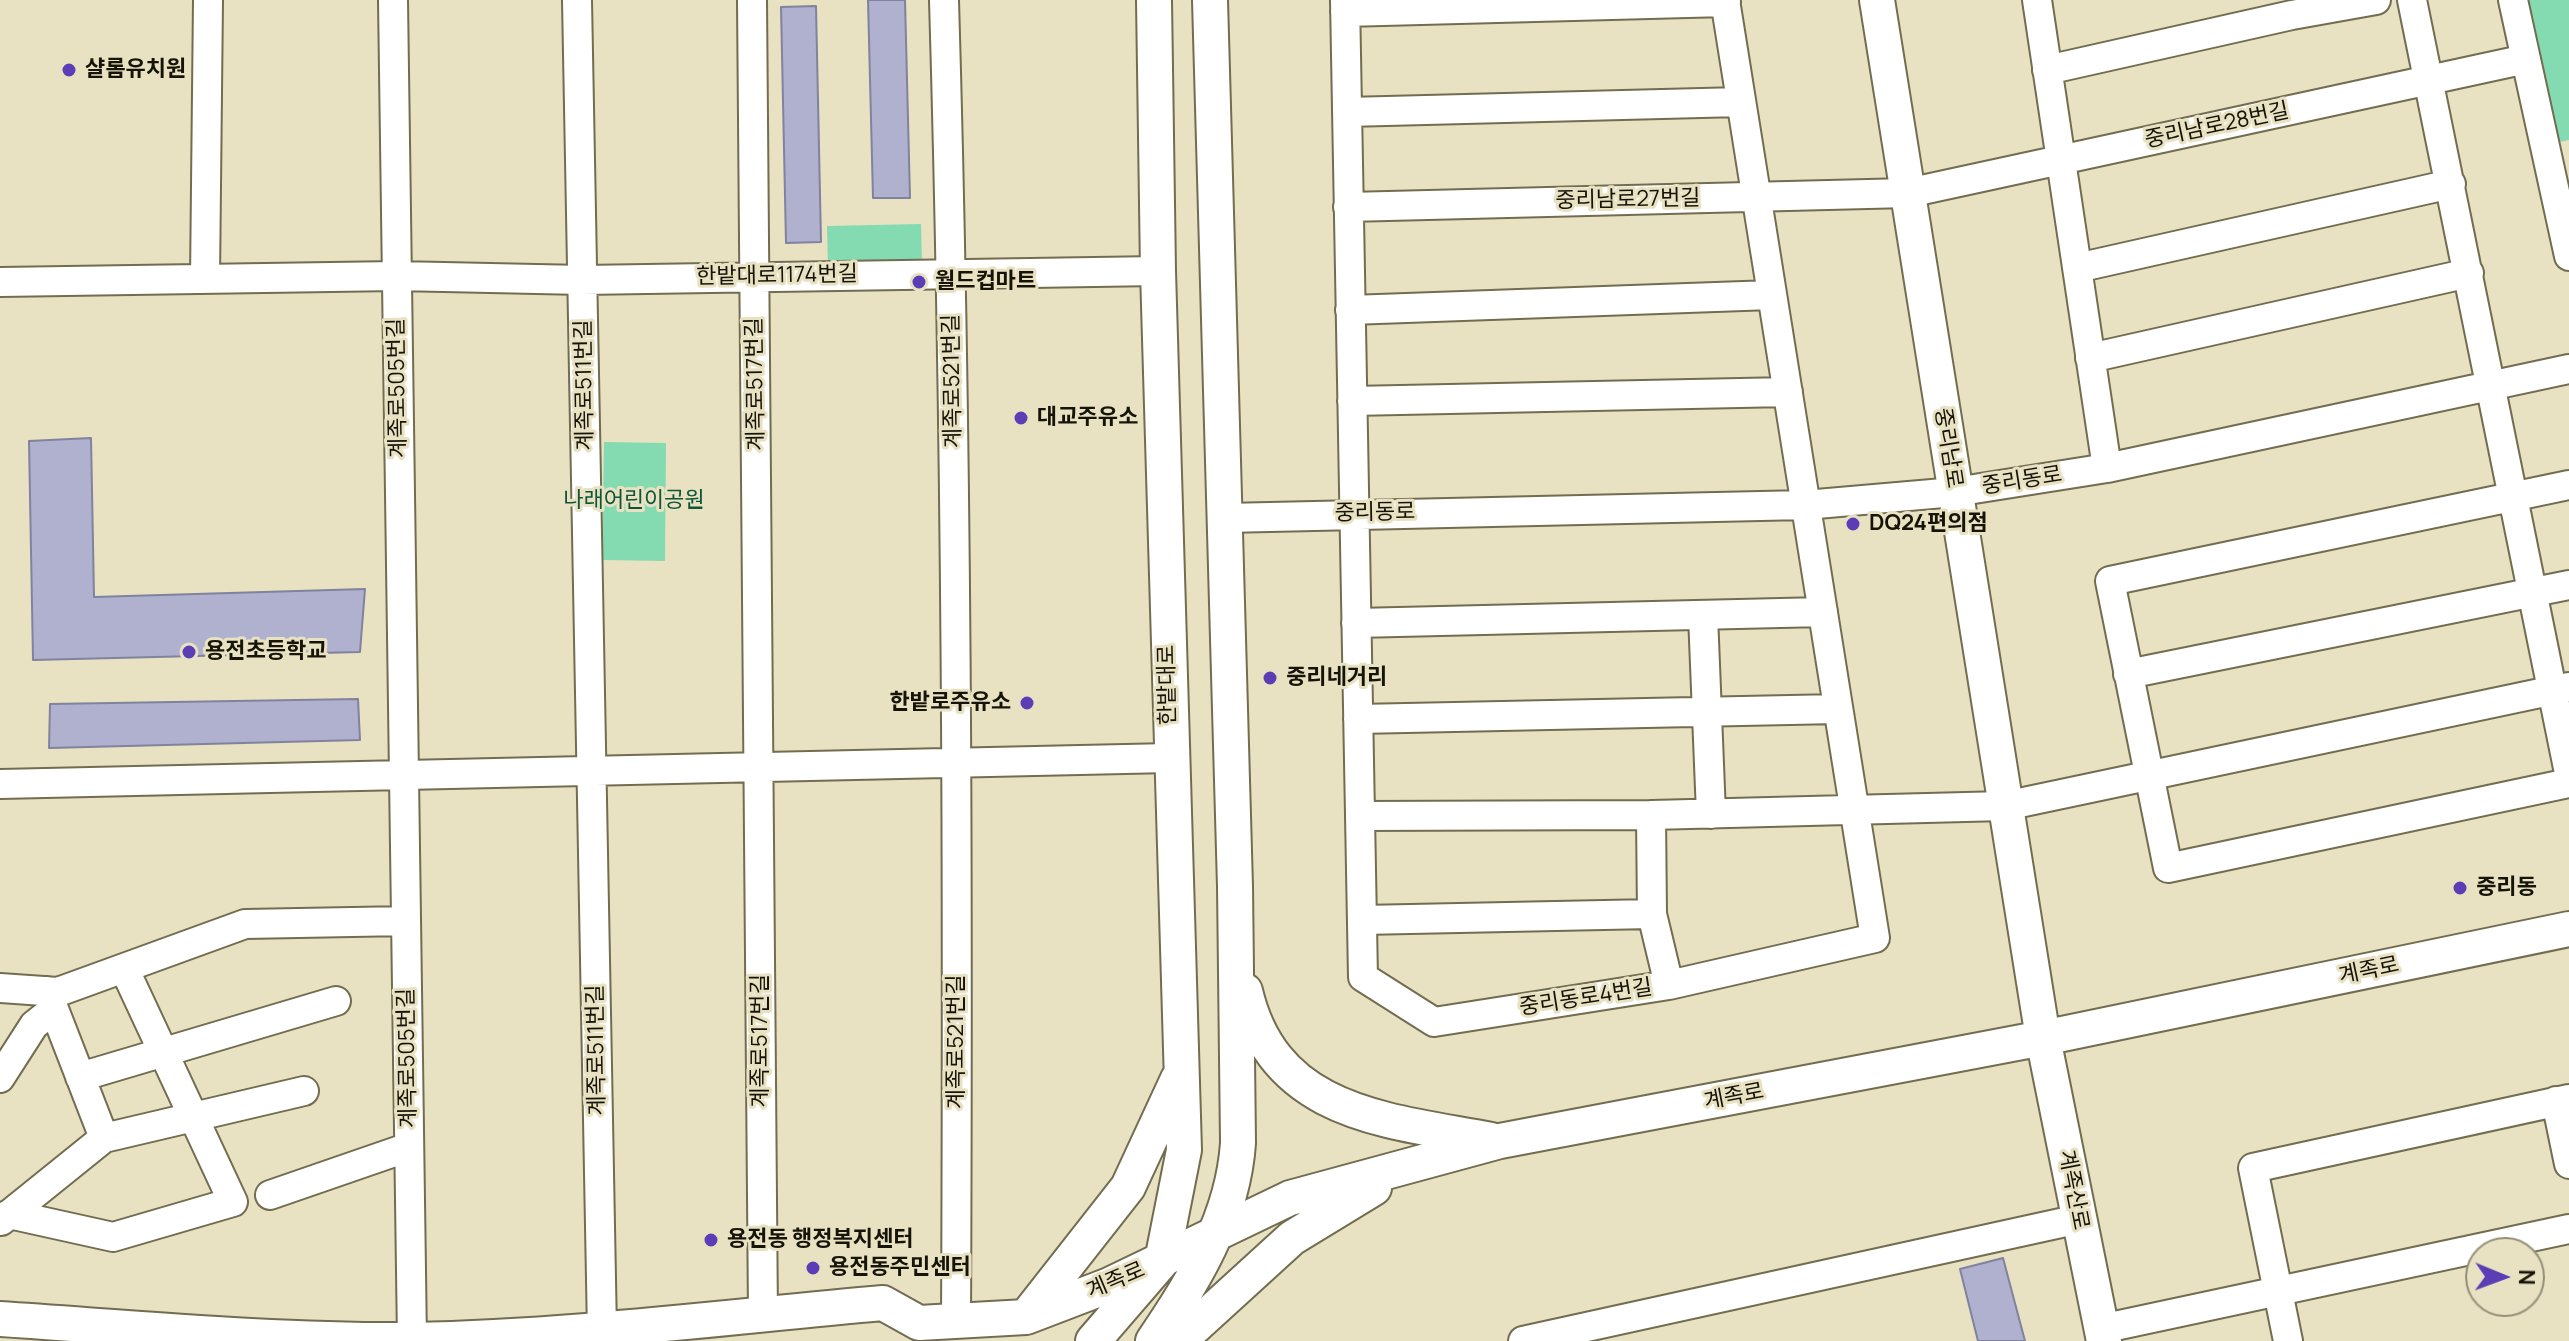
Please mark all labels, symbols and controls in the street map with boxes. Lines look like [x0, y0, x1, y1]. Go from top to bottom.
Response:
place label: 샬롬유치원 [85, 57, 186, 83]
marker: 샬롬유치원 [60, 61, 78, 79]
street label: 중리남로28번길 [2142, 98, 2292, 154]
street label: 중리남로27번길 [1555, 186, 1701, 214]
street label: 한밭대로1174번길 [696, 261, 858, 291]
place label: 월드컵마트 [935, 269, 1036, 295]
marker: 월드컵마트 [910, 273, 928, 291]
street label: 계족로521번길 [939, 314, 967, 448]
street label: 계족로517번길 [742, 317, 770, 451]
street label: 계족로505번길 [384, 318, 412, 458]
street label: 계족로511번길 [571, 319, 599, 451]
place label: 대교주유소 [1037, 405, 1138, 431]
street label: 중리남로 [1929, 406, 1967, 490]
marker: 대교주유소 [1012, 409, 1030, 427]
street label: 중리동로 [1980, 462, 2064, 500]
park label: 나래어린이공원 [563, 488, 705, 514]
street label: 중리동로 [1334, 499, 1416, 527]
place label: DQ24편의점 [1869, 511, 1988, 537]
marker: DQ24편의점 [1844, 515, 1862, 533]
place label: 용전초등학교 [205, 639, 326, 665]
marker: 용전초등학교 [180, 643, 198, 661]
street label: 한밭대로 [1154, 644, 1182, 726]
place label: 중리네거리 [1286, 665, 1387, 691]
marker: 중리네거리 [1261, 669, 1279, 687]
place label: 한밭로주유소 [890, 690, 1011, 716]
marker: 한밭로주유소 [1018, 694, 1036, 712]
place label: 중리동 [2476, 875, 2537, 901]
marker: 중리동 [2451, 879, 2469, 897]
street label: 계족로 [2337, 952, 2401, 990]
street label: 계족로517번길 [748, 974, 774, 1108]
street label: 중리동로4번길 [1518, 974, 1654, 1022]
street label: 계족로521번길 [944, 975, 970, 1109]
street label: 계족로511번길 [583, 984, 611, 1116]
street label: 계족로505번길 [394, 988, 422, 1128]
street label: 계족로 [1702, 1078, 1766, 1116]
street label: 계족산로 [2052, 1148, 2094, 1232]
place label: 용전동 행정복지센터 [727, 1227, 914, 1253]
marker: 용전동 행정복지센터 [702, 1231, 720, 1249]
north arrow [2465, 1237, 2545, 1317]
place label: 용전동주민센터 [829, 1255, 971, 1281]
street label: 계족로 [1083, 1257, 1149, 1305]
marker: 용전동주민센터 [804, 1259, 822, 1277]
text: N [2512, 1269, 2542, 1286]

